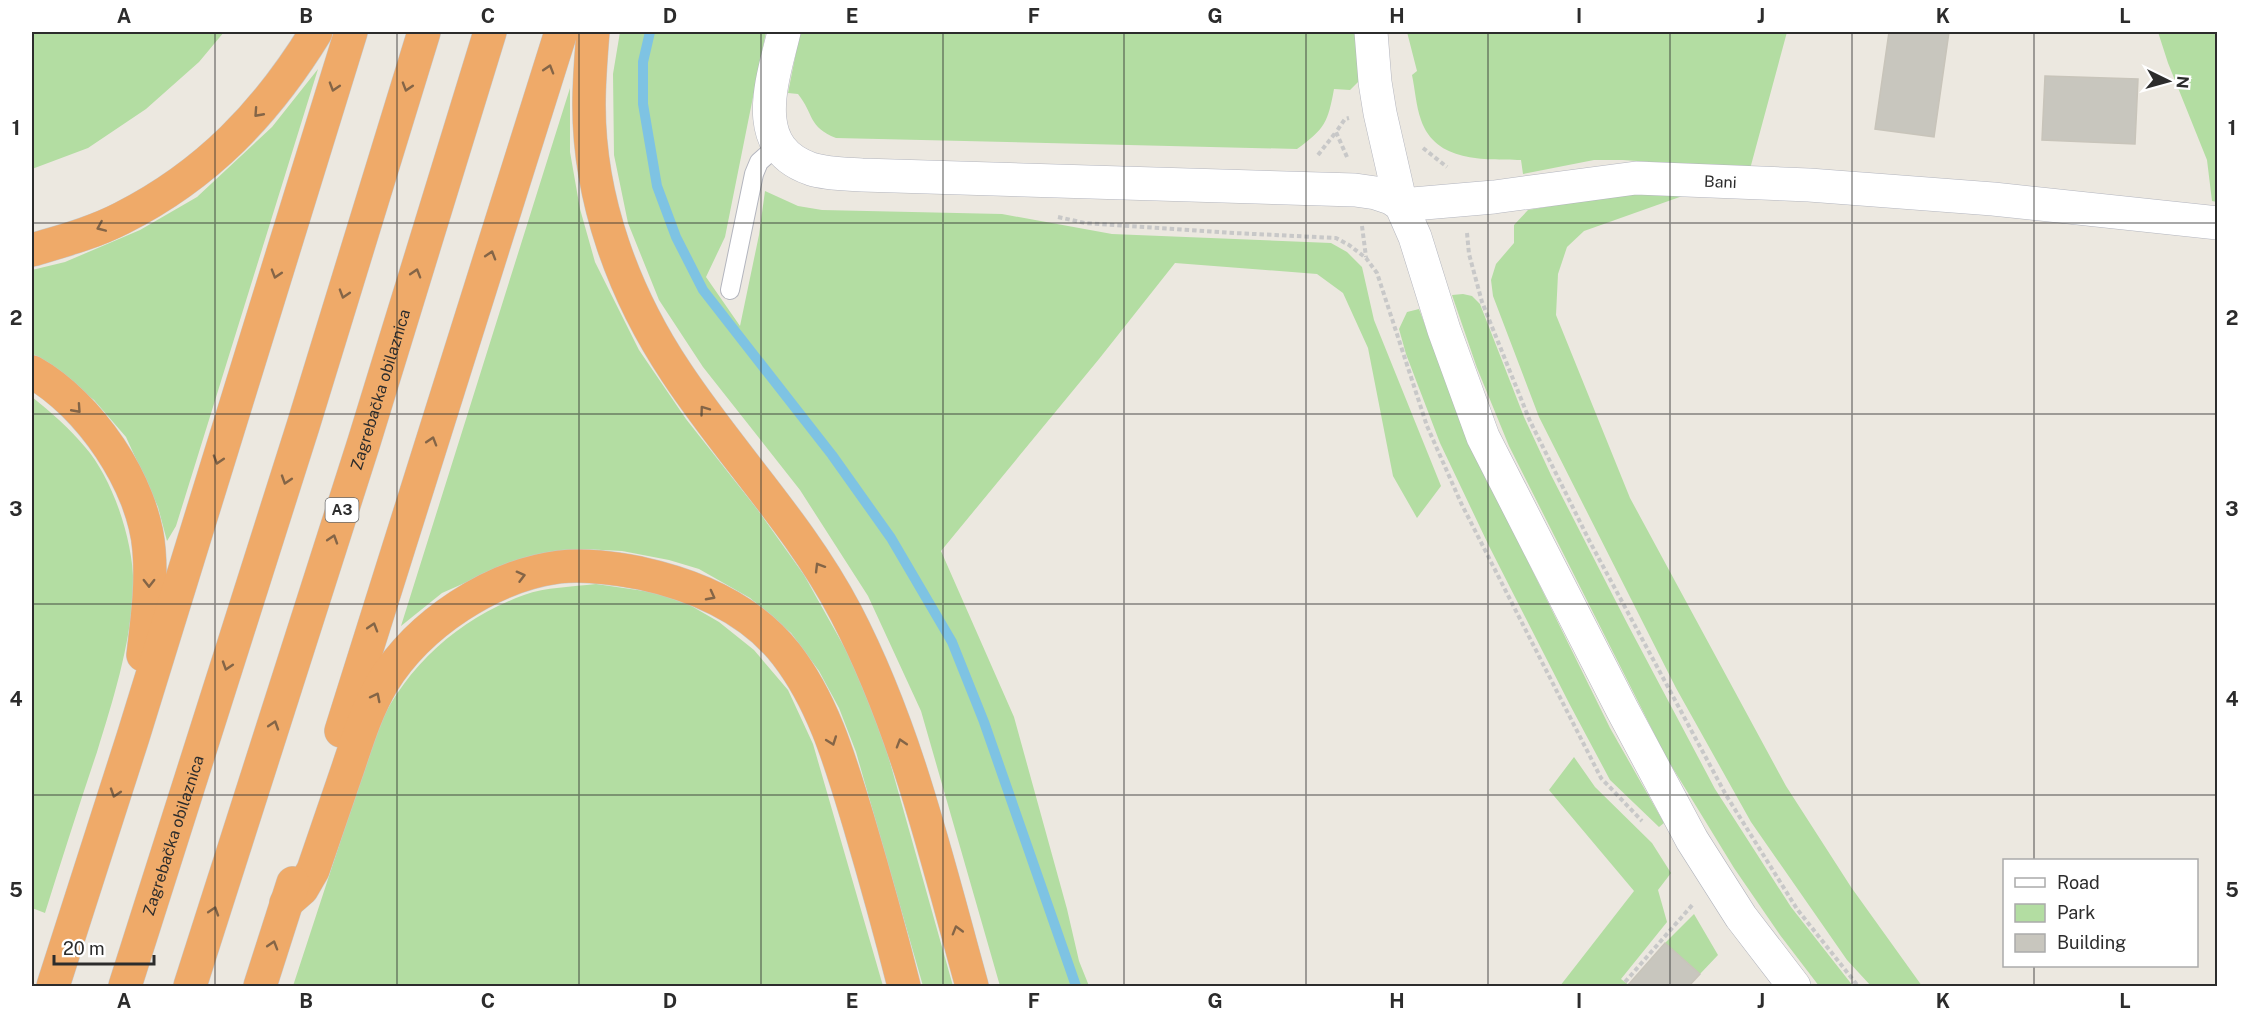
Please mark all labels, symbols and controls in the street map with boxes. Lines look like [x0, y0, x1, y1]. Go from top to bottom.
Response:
text: A [117, 4, 131, 28]
text: B [299, 4, 313, 28]
text: C [481, 4, 495, 28]
text: D [663, 4, 677, 28]
text: E [846, 4, 858, 28]
text: F [1028, 4, 1040, 28]
text: G [1207, 4, 1223, 28]
text: H [1389, 4, 1405, 28]
text: I [1576, 4, 1582, 28]
text: J [1757, 4, 1765, 28]
text: K [1936, 4, 1950, 28]
text: L [2119, 4, 2131, 28]
north arrow [2138, 51, 2198, 111]
one-way arrow [542, 64, 554, 75]
text: N [2172, 75, 2192, 89]
one-way arrow [329, 81, 341, 92]
one-way arrow [402, 81, 414, 92]
one-way arrow [254, 106, 265, 117]
text: 1 [12, 116, 20, 140]
text: 1 [2228, 116, 2236, 140]
street label: Bani [1704, 172, 1737, 192]
one-way arrow [97, 220, 108, 232]
one-way arrow [483, 250, 496, 261]
one-way arrow [271, 268, 283, 279]
one-way arrow [409, 268, 421, 279]
one-way arrow [339, 288, 351, 299]
text: 2 [10, 306, 22, 330]
text: 2 [2226, 306, 2238, 330]
street label: Zagrebačka obilaznica [347, 307, 414, 472]
one-way arrow [70, 402, 81, 413]
one-way arrow [700, 405, 711, 416]
one-way arrow [425, 436, 437, 447]
one-way arrow [213, 454, 226, 465]
one-way arrow [281, 474, 293, 485]
text: 3 [9, 497, 23, 521]
text: 3 [2225, 497, 2239, 521]
road number: A3 [326, 498, 358, 522]
one-way arrow [326, 534, 338, 545]
one-way arrow [815, 563, 826, 573]
one-way arrow [516, 570, 526, 583]
one-way arrow [143, 579, 155, 588]
one-way arrow [705, 589, 715, 600]
one-way arrow [366, 622, 379, 633]
one-way arrow [222, 660, 234, 671]
text: 4 [9, 687, 23, 711]
text: 4 [2225, 687, 2239, 711]
one-way arrow [368, 693, 380, 704]
one-way arrow [266, 720, 279, 731]
one-way arrow [824, 735, 837, 746]
one-way arrow [896, 738, 908, 749]
street label: Zagrebačka obilaznica [139, 753, 208, 918]
one-way arrow [110, 787, 122, 798]
legend [2003, 859, 2198, 967]
text: Road [2057, 872, 2100, 893]
text: 5 [9, 878, 23, 902]
text: 5 [2225, 878, 2239, 902]
text: Park [2057, 902, 2095, 923]
one-way arrow [207, 906, 220, 917]
one-way arrow [951, 925, 964, 935]
scale bar [54, 928, 154, 966]
text: Building [2057, 932, 2126, 953]
text: 20 m [63, 938, 105, 959]
one-way arrow [266, 940, 279, 951]
text: A [117, 989, 131, 1013]
text: B [299, 989, 313, 1013]
text: C [481, 989, 495, 1013]
text: D [663, 989, 677, 1013]
text: E [846, 989, 858, 1013]
text: F [1028, 989, 1040, 1013]
text: G [1207, 989, 1223, 1013]
text: H [1389, 989, 1405, 1013]
text: I [1576, 989, 1582, 1013]
text: J [1757, 989, 1765, 1013]
text: K [1936, 989, 1950, 1013]
text: L [2119, 989, 2131, 1013]

